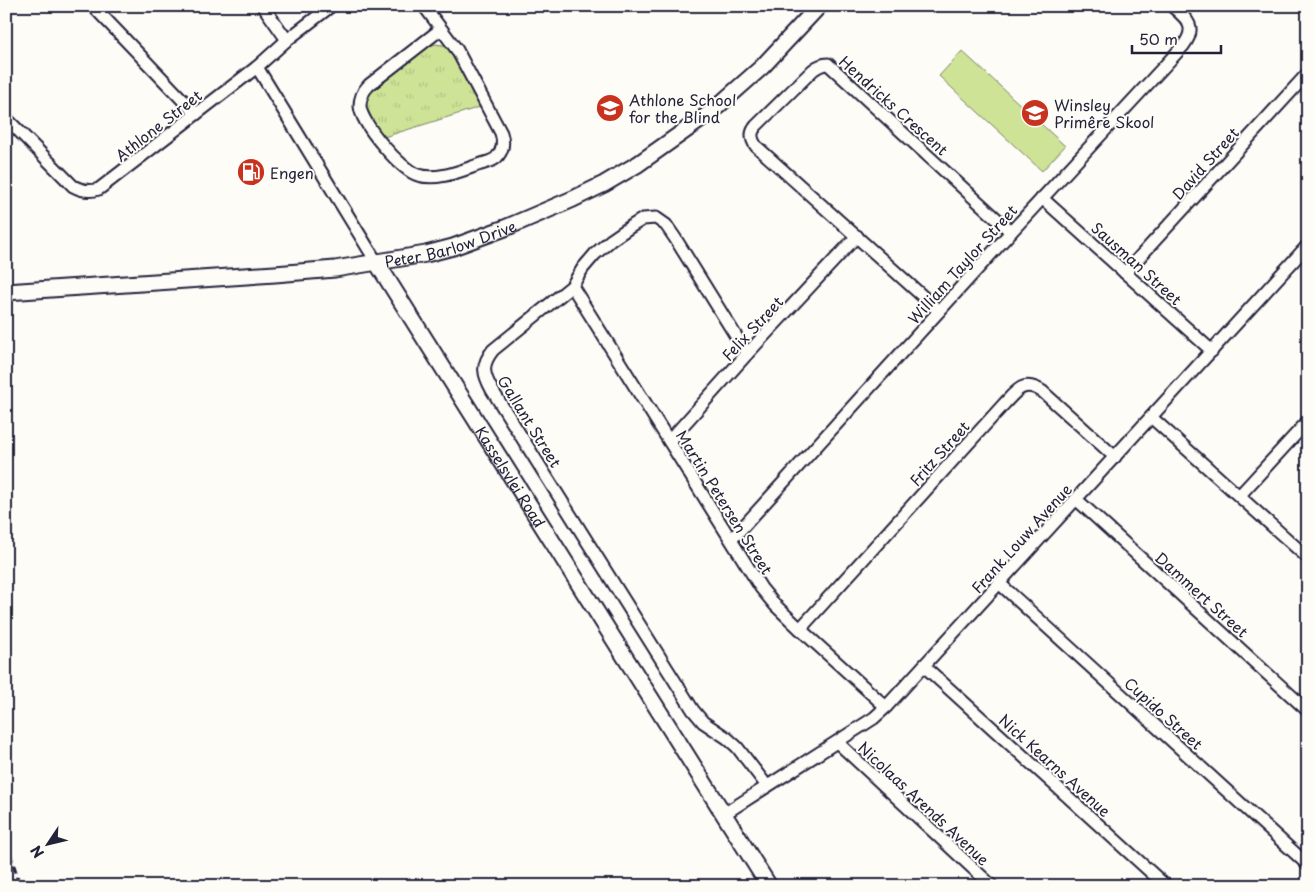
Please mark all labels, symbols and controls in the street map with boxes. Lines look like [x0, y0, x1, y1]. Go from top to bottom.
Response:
scale bar [1132, 22, 1220, 54]
text: 50 m [1139, 27, 1178, 50]
street label: Hendricks Crescent [834, 50, 954, 160]
street label: Athlone Street [110, 84, 206, 166]
place label: Athlone School for the Blind [629, 88, 736, 128]
school or university icon: Athlone School for the Blind [595, 93, 625, 123]
place label: Winsley Primêre Skool [1054, 93, 1154, 133]
school or university icon: Winsley Primêre Skool [1020, 98, 1050, 128]
street label: David Street [1166, 122, 1244, 204]
fuel station icon: Engen [236, 157, 266, 187]
place label: Engen [270, 161, 314, 184]
street label: William Taylor Street [902, 199, 1022, 329]
street label: Peter Barlow Drive [382, 213, 520, 272]
street label: Sausman Street [1087, 216, 1187, 310]
street label: Felix Street [716, 291, 788, 365]
street label: Gallant Street [492, 370, 568, 472]
street label: Fritz Street [904, 415, 974, 491]
street label: Kasselsvlei Road [471, 421, 552, 531]
street label: Martin Petersen Street [671, 425, 779, 579]
street label: Frank Louw Avenue [965, 478, 1077, 598]
street label: Dammert Street [1150, 546, 1254, 642]
street label: Cupido Street [1120, 671, 1208, 755]
street label: Nick Kearns Avenue [994, 708, 1116, 822]
street label: Nicolaas Arends Avenue [853, 736, 995, 870]
north arrow [22, 820, 72, 870]
text: N [25, 841, 49, 862]

